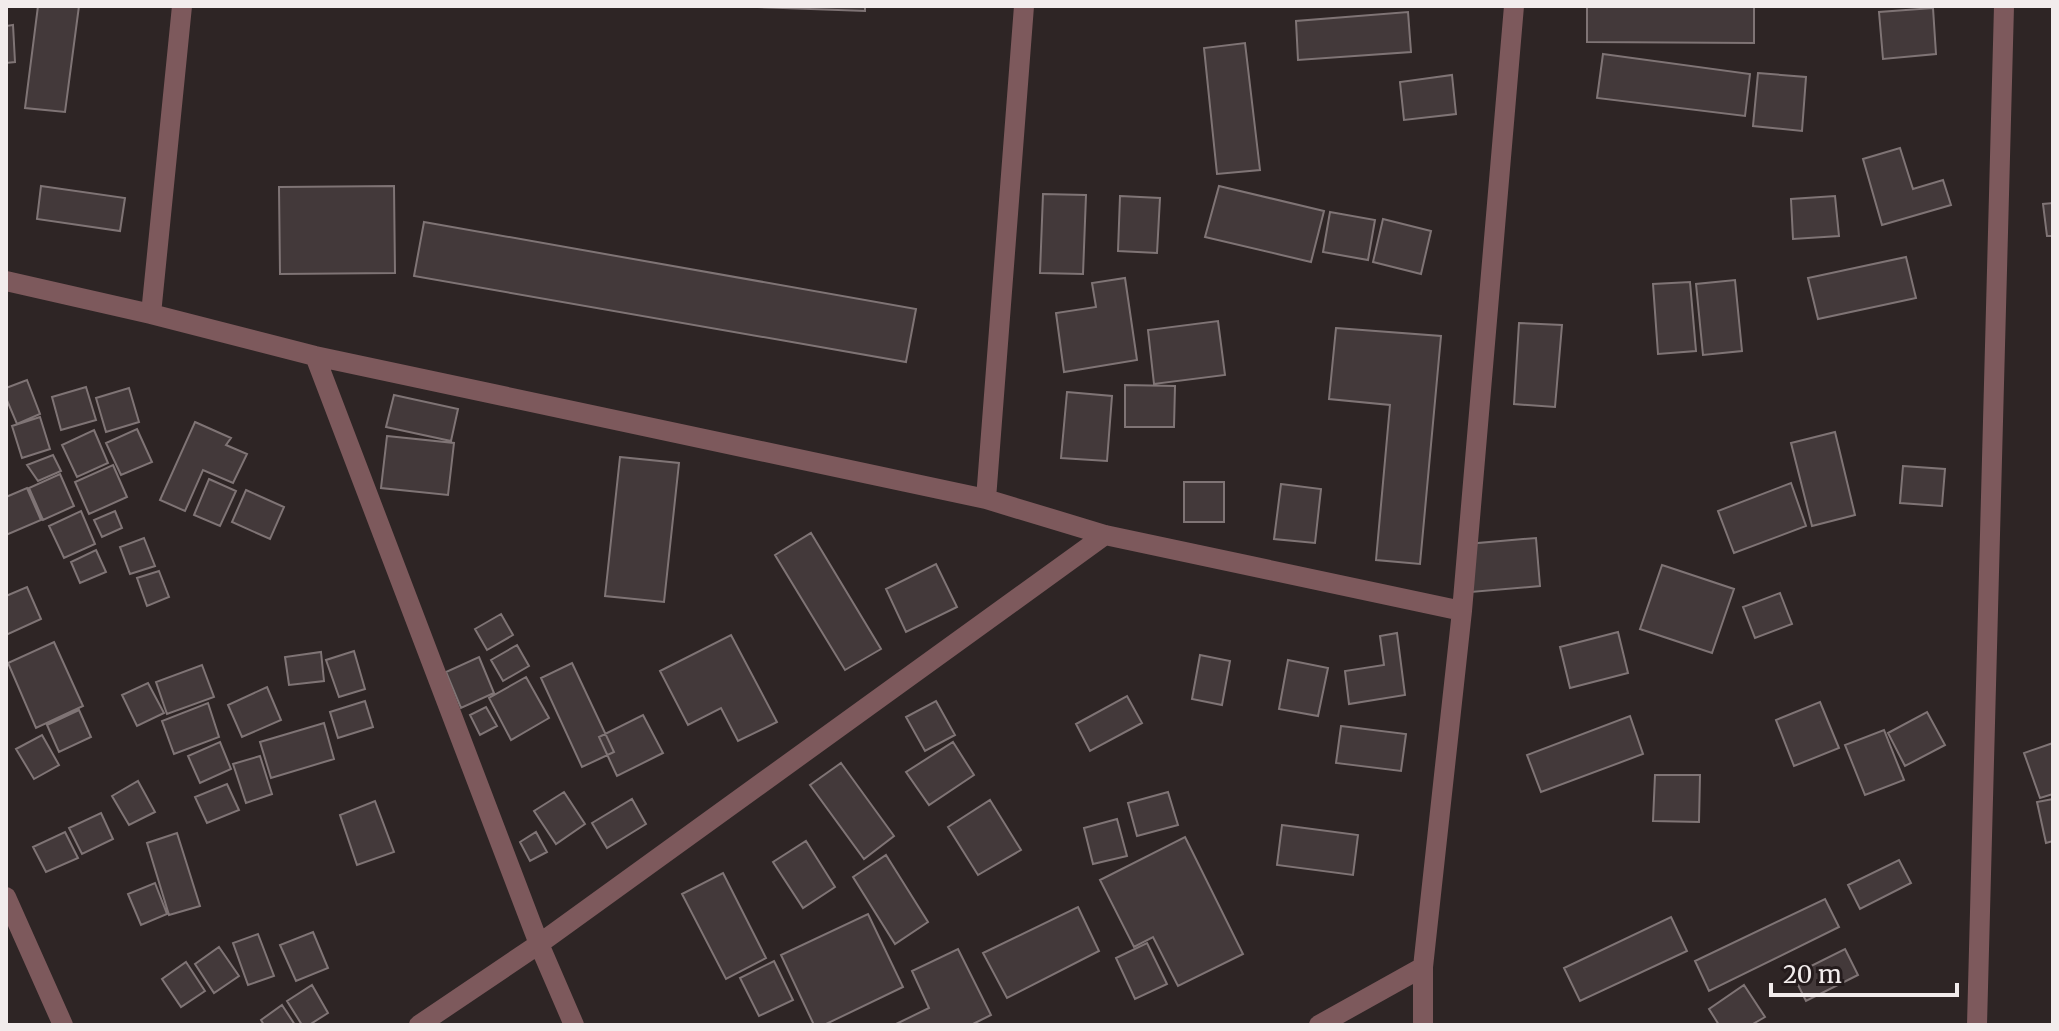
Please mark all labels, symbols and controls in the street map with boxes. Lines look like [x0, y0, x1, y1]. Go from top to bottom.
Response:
scale bar [1771, 947, 1957, 997]
text: 20 m [1783, 959, 1842, 990]

